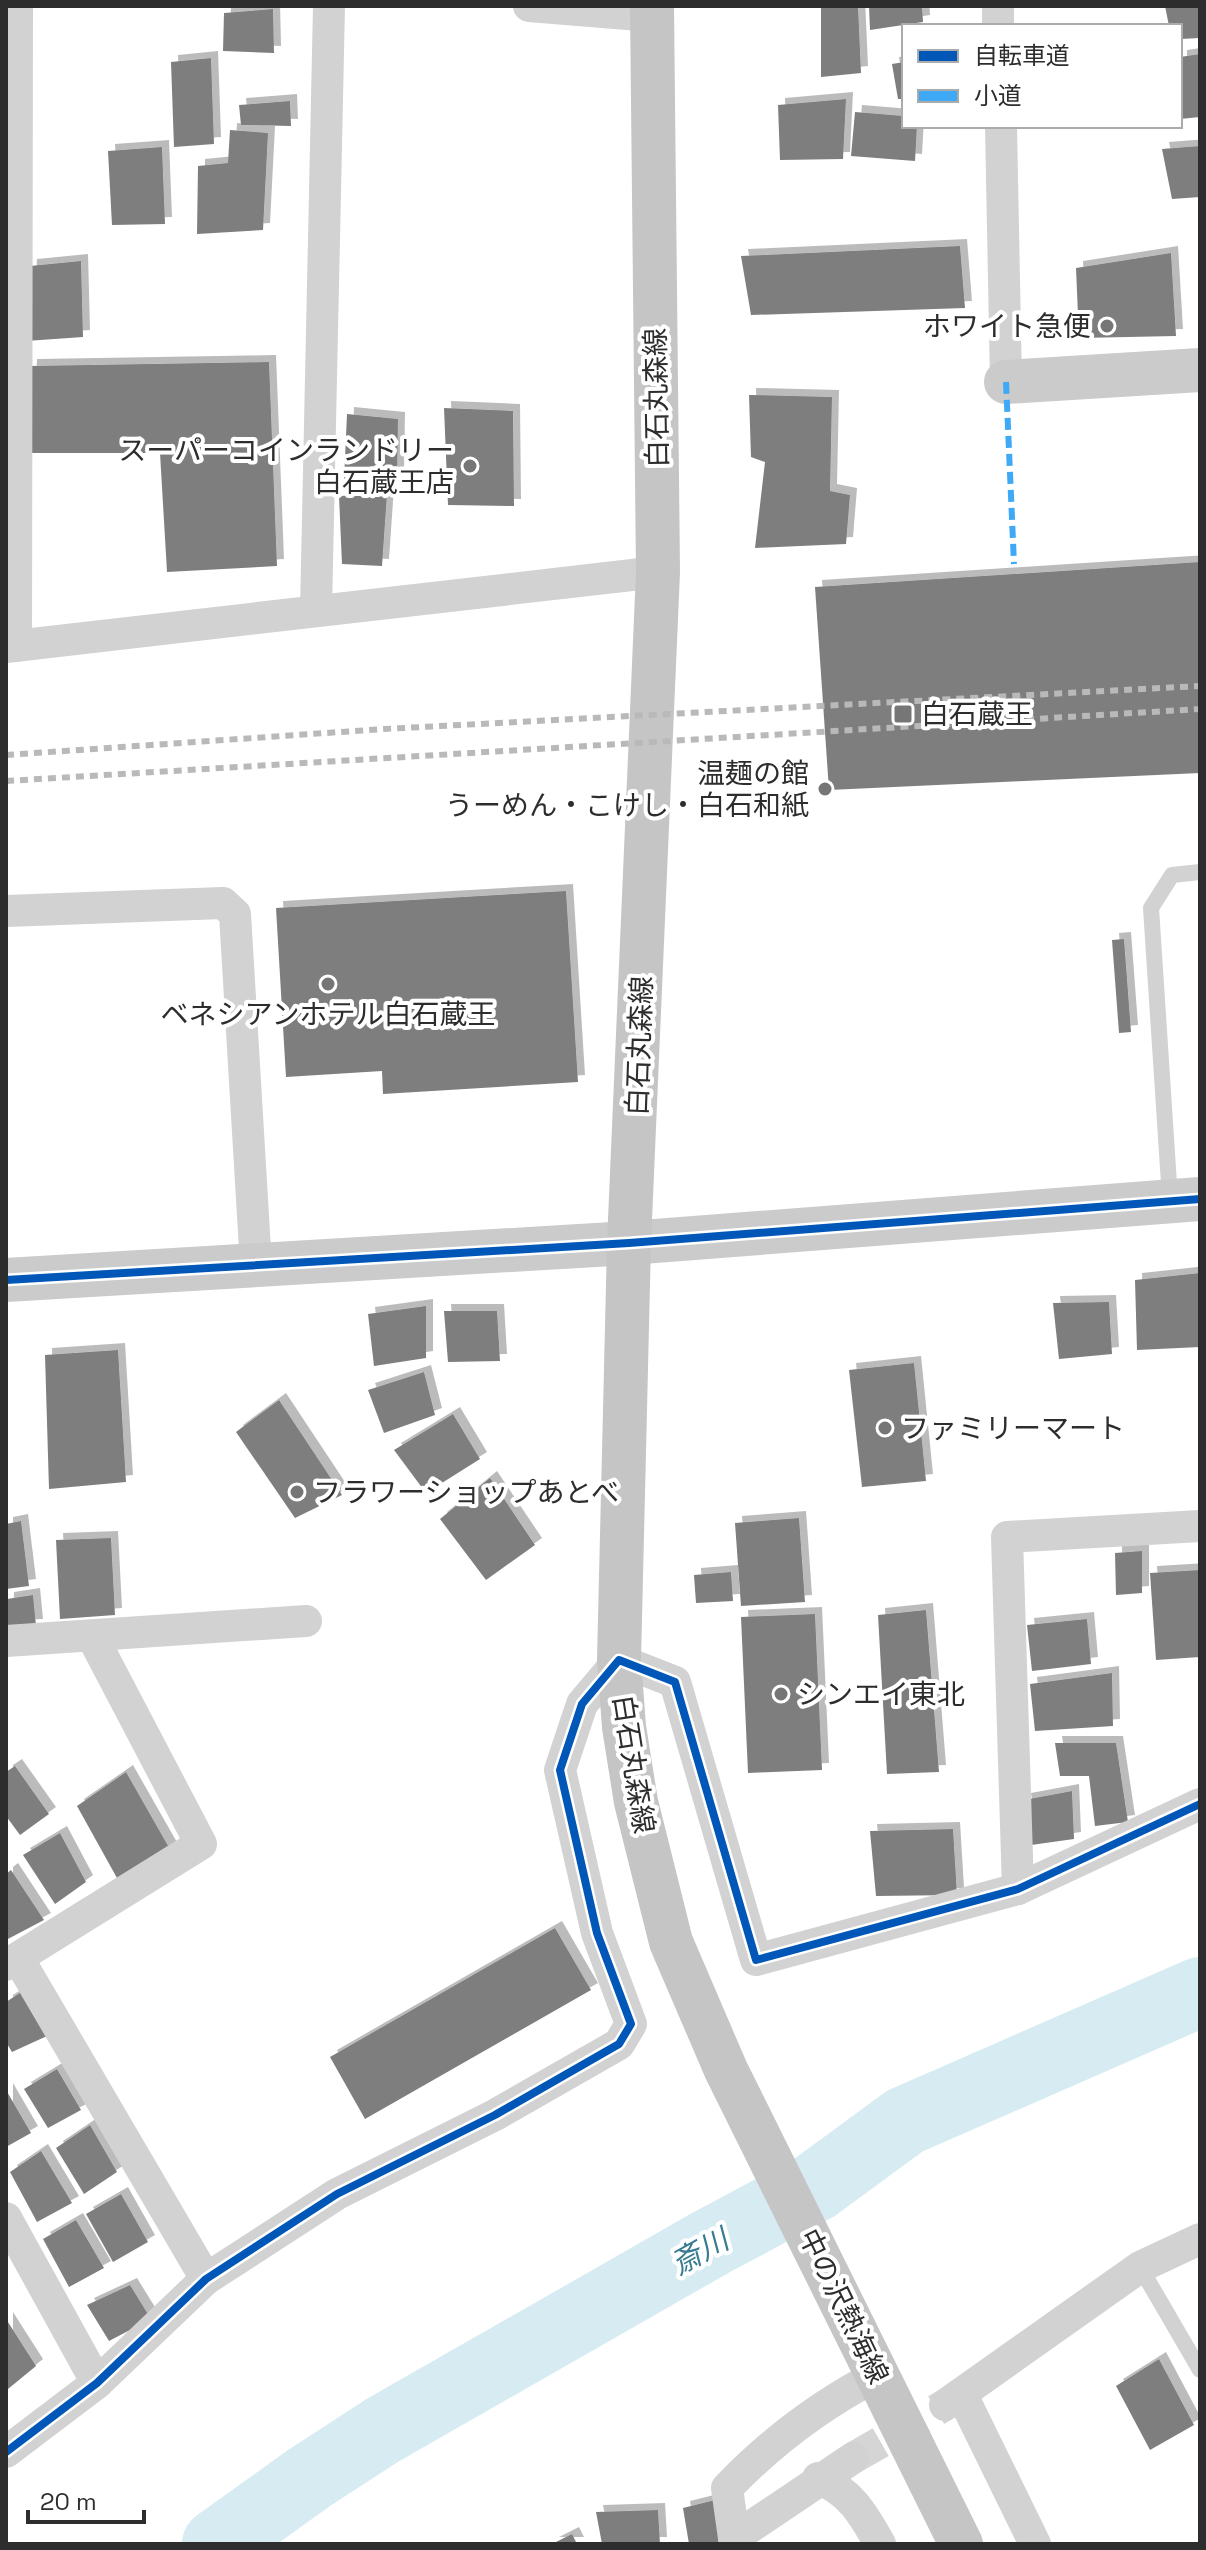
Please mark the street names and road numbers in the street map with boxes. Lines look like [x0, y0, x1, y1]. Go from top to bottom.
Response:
street label: 白石丸森線 [637, 328, 675, 468]
street label: 白石丸森線 [619, 975, 659, 1117]
street label: 白石丸森線 [605, 1692, 663, 1836]
street label: 中の沢熱海線 [791, 2223, 897, 2389]

